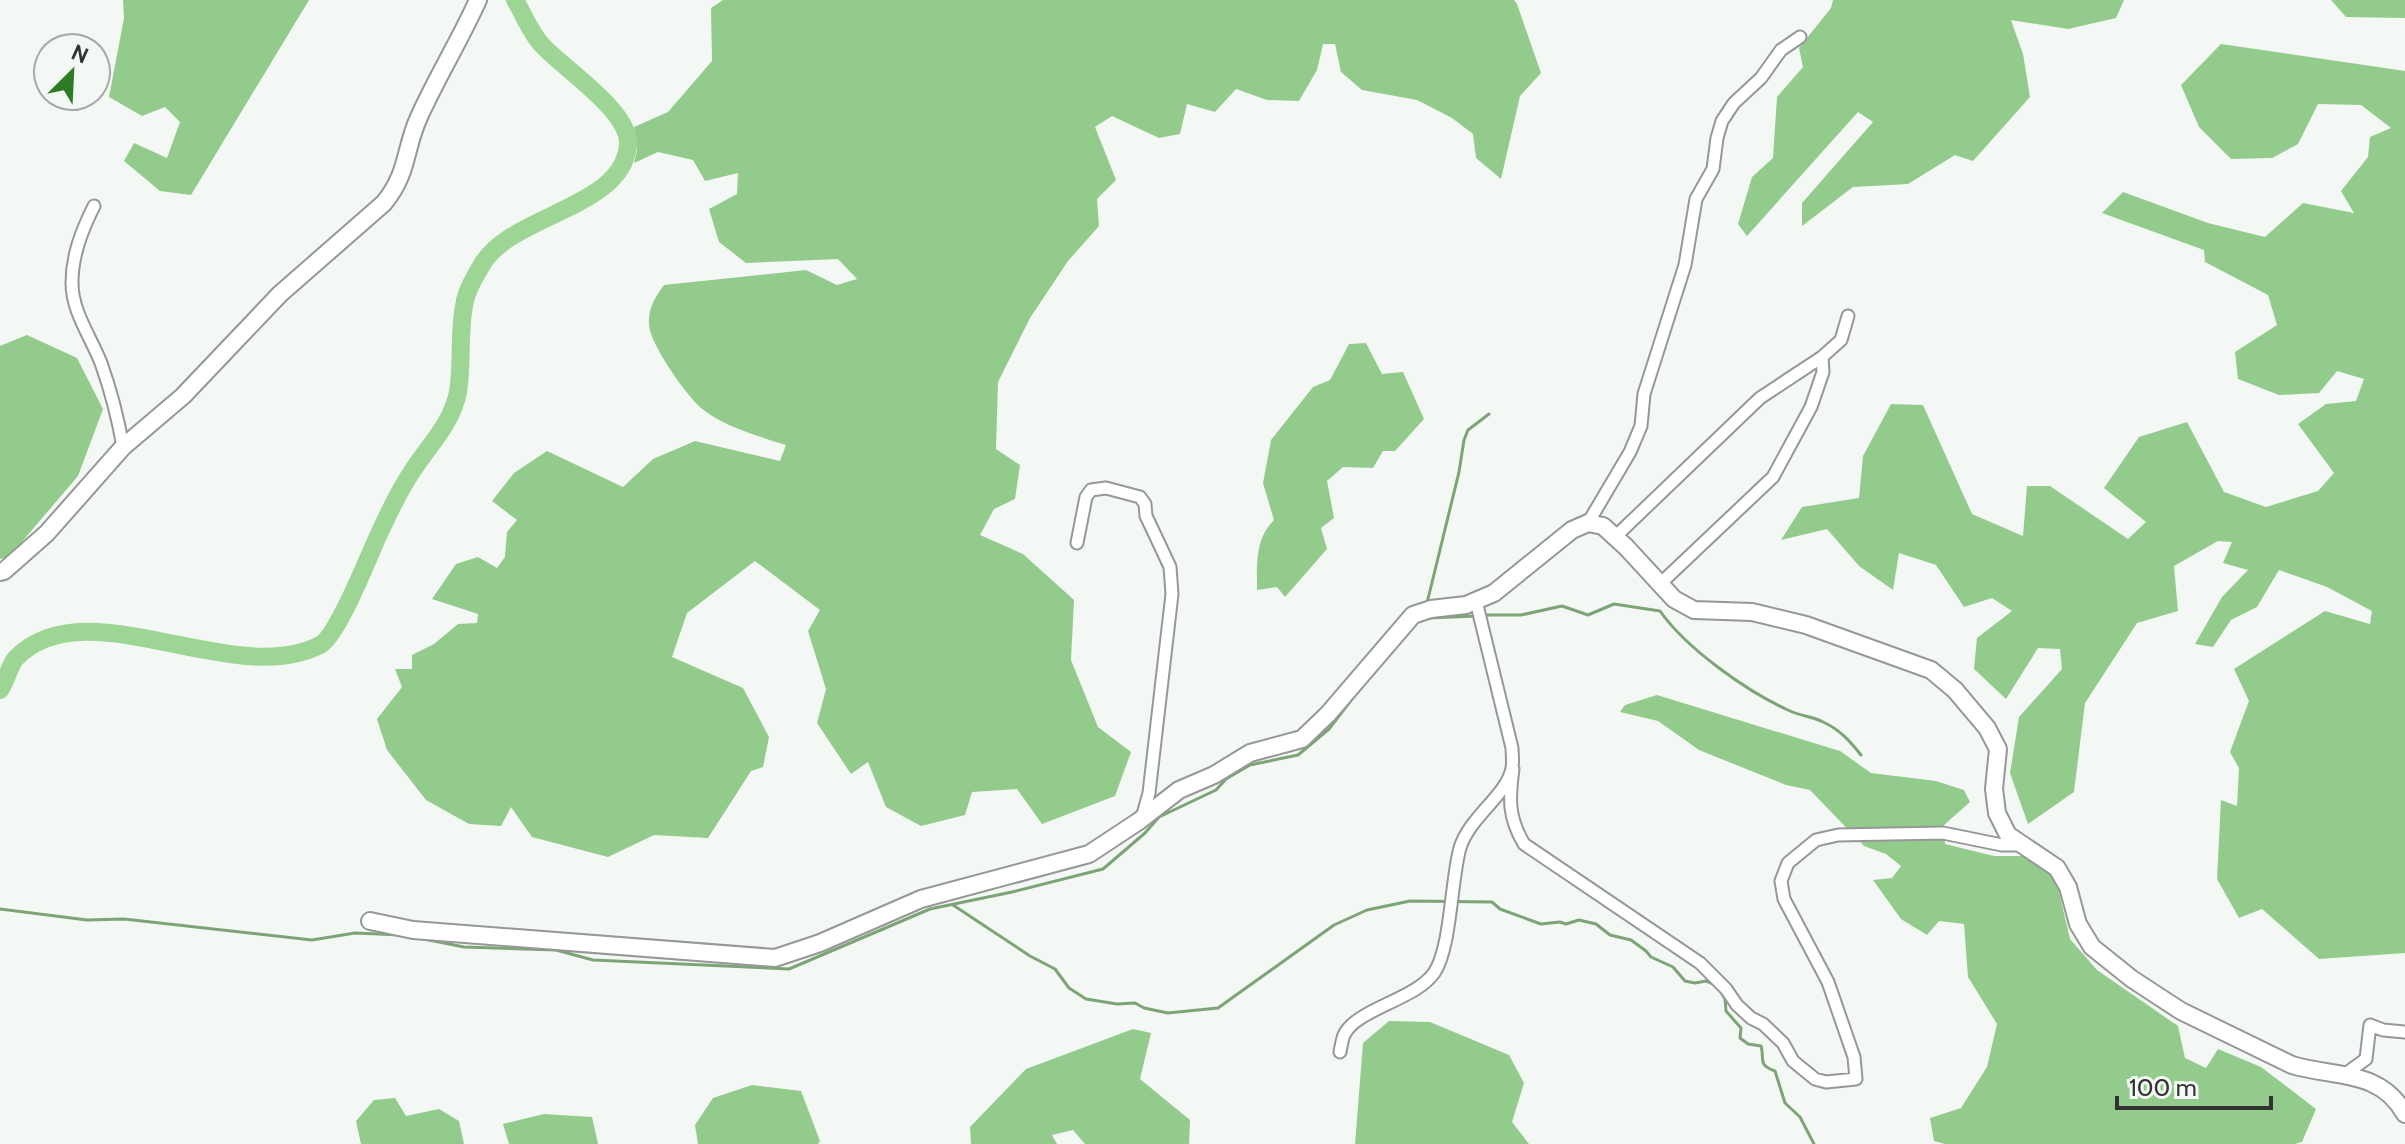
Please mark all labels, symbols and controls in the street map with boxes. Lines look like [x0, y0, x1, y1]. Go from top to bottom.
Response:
north arrow [32, 32, 112, 112]
text: N [67, 39, 93, 70]
scale bar [2117, 1060, 2271, 1110]
text: 100 m [2129, 1073, 2197, 1102]

